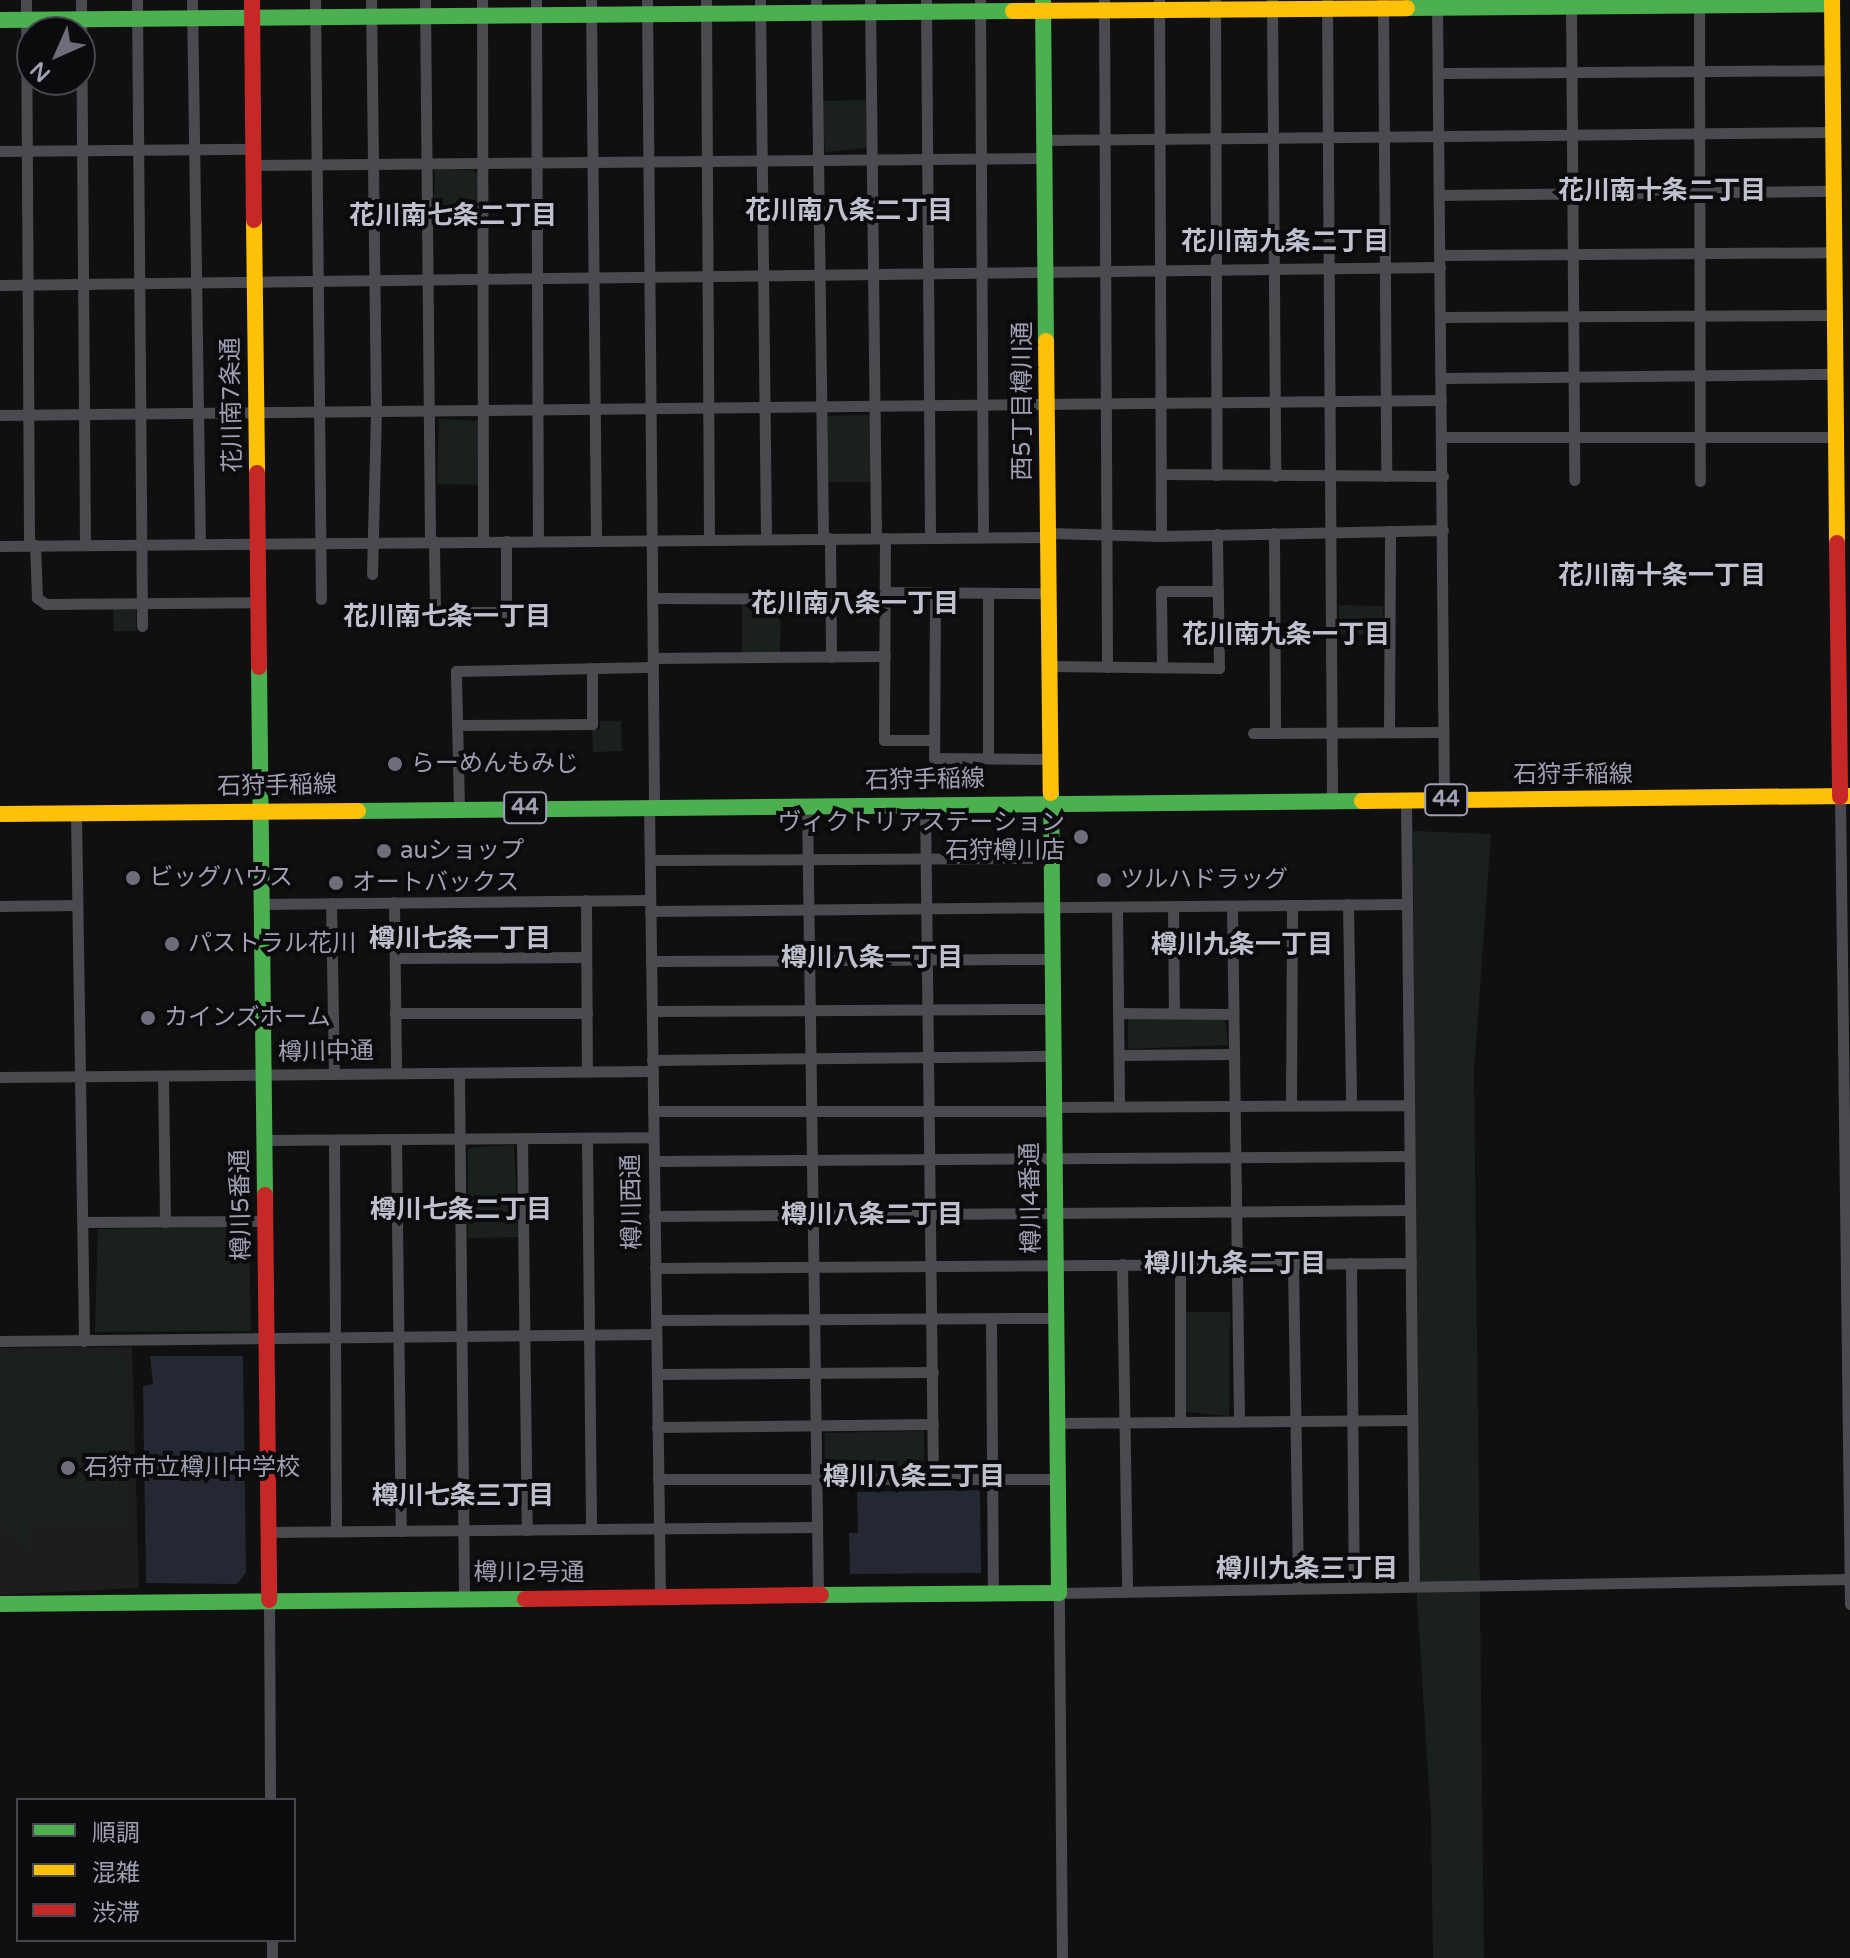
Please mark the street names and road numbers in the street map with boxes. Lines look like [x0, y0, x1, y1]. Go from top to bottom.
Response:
street label: 西5丁目樽川通 [1009, 321, 1037, 481]
street label: 花川南7条通 [216, 337, 248, 473]
street label: 石狩手稲線 [1513, 761, 1633, 789]
street label: 石狩手稲線 [865, 765, 985, 795]
street label: 石狩手稲線 [217, 771, 337, 801]
road number: 44 [1424, 782, 1468, 818]
road number: 44 [503, 790, 547, 826]
street label: 樽川中通 [278, 1037, 374, 1067]
street label: 樽川4番通 [1016, 1142, 1046, 1254]
street label: 樽川5番通 [226, 1149, 256, 1261]
street label: 樽川西通 [617, 1154, 647, 1250]
street label: 樽川2号通 [473, 1559, 585, 1587]

